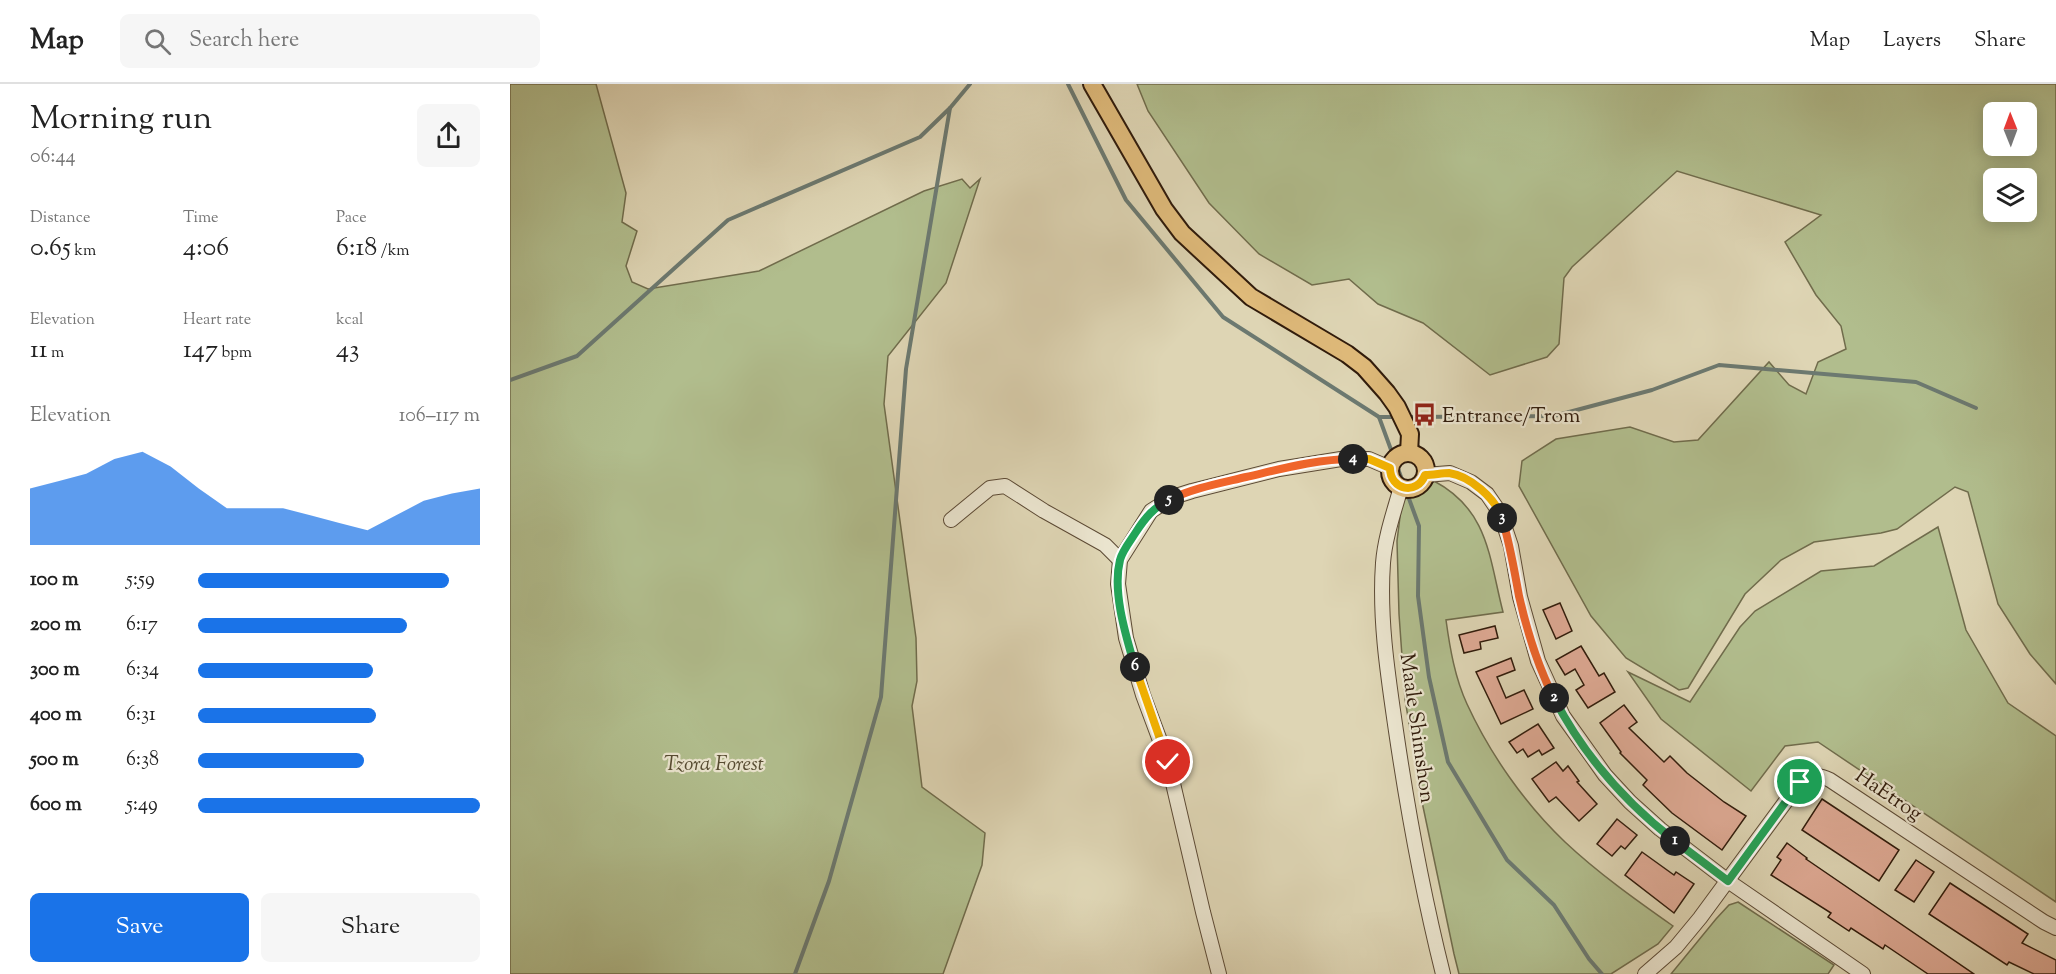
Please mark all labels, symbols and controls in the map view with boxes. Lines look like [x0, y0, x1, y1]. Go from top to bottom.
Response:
search box [120, 14, 540, 68]
text: Map [30, 21, 84, 61]
icon: search [141, 25, 174, 58]
text: Search here [189, 25, 299, 57]
text: Map [1810, 26, 1850, 56]
text: Layers [1883, 26, 1941, 56]
text: Share [1974, 26, 2026, 56]
text: Morning run [30, 96, 212, 144]
north arrow [1983, 102, 2037, 156]
map controls [1983, 102, 2037, 222]
button: share [417, 104, 480, 167]
text: 06:44 [30, 143, 76, 172]
button: layers [1983, 168, 2037, 222]
text: Distance [30, 207, 90, 230]
text: Time [183, 207, 219, 230]
text: Pace [336, 207, 367, 230]
text: 0.65 [30, 230, 71, 267]
text: 4:06 [183, 230, 229, 267]
text: 6:18 [336, 230, 377, 267]
text: km [71, 240, 96, 263]
text: /km [377, 240, 410, 263]
text: Elevation [30, 309, 95, 332]
text: Heart rate [183, 309, 251, 332]
text: kcal [336, 309, 364, 332]
text: 11 [30, 332, 48, 369]
text: 147 [183, 332, 218, 369]
text: 43 [336, 332, 360, 369]
text: m [48, 342, 64, 365]
text: bpm [218, 342, 252, 365]
text: Elevation [30, 402, 111, 431]
text: 106–117 m [399, 402, 480, 431]
bus stop icon: Entrance/Trom [1411, 402, 1437, 428]
place label: Entrance/Trom [1442, 402, 1580, 432]
pin: 4 [1338, 444, 1368, 474]
text: 4 [1349, 447, 1357, 470]
pin: 5 [1154, 485, 1184, 515]
text: 5 [1166, 488, 1172, 511]
pin: 3 [1487, 503, 1517, 533]
text: 3 [1499, 506, 1505, 529]
text: 100 m [30, 566, 79, 595]
text: 5:59 [126, 566, 155, 595]
text: 200 m [30, 611, 81, 640]
text: 6:17 [126, 611, 158, 640]
street label: Maale Shimshon [1391, 651, 1441, 805]
pin: 6 [1120, 652, 1150, 682]
text: 6 [1131, 655, 1139, 678]
text: 300 m [30, 656, 80, 685]
text: 6:34 [126, 656, 159, 685]
pin: 2 [1539, 683, 1569, 713]
text: 2 [1550, 686, 1558, 709]
text: 400 m [30, 701, 82, 730]
text: 6:31 [126, 701, 156, 730]
pin [1142, 736, 1193, 787]
icon: check [1151, 745, 1184, 778]
text: 500 m [30, 746, 79, 775]
text: 6:38 [126, 746, 159, 775]
park label: Tzora Forest [664, 750, 764, 780]
pin [1774, 756, 1825, 807]
street label: HaEtrog [1848, 762, 1928, 829]
icon: arrive [1783, 765, 1816, 798]
text: 600 m [30, 791, 82, 820]
text: 5:49 [126, 791, 158, 820]
pin: 1 [1660, 826, 1690, 856]
text: 1 [1672, 829, 1678, 852]
button: Save [30, 893, 249, 962]
button: Share [261, 893, 480, 962]

